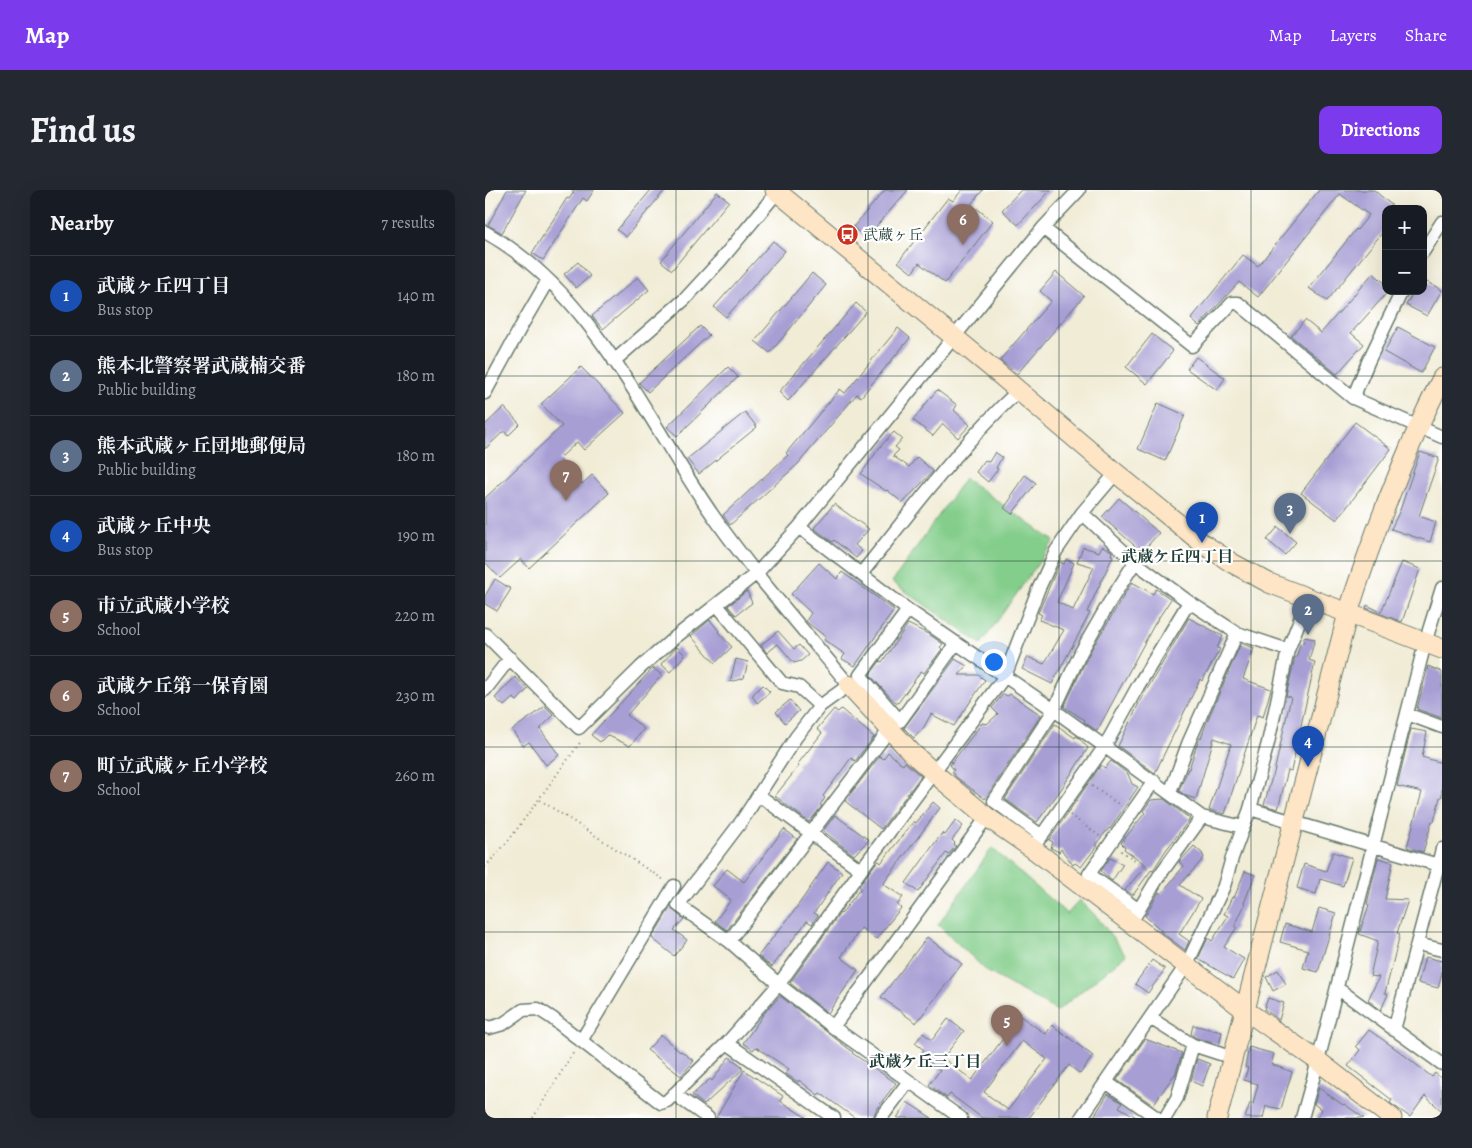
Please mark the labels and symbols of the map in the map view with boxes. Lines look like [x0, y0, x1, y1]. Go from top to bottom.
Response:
pin: 6 [947, 204, 979, 245]
bus stop icon: 武蔵ヶ丘 [835, 223, 859, 247]
place label: 武蔵ヶ丘 [863, 225, 923, 245]
pin: 7 [550, 460, 582, 501]
pin: 3 [1274, 493, 1306, 534]
pin: 1 [1186, 502, 1218, 543]
district label: 武蔵ケ丘四丁目 [1121, 546, 1233, 568]
pin: 2 [1292, 594, 1324, 635]
your location [981, 649, 1007, 675]
pin: 4 [1292, 726, 1324, 767]
pin: 5 [991, 1005, 1023, 1046]
district label: 武蔵ケ丘三丁目 [869, 1051, 981, 1073]

